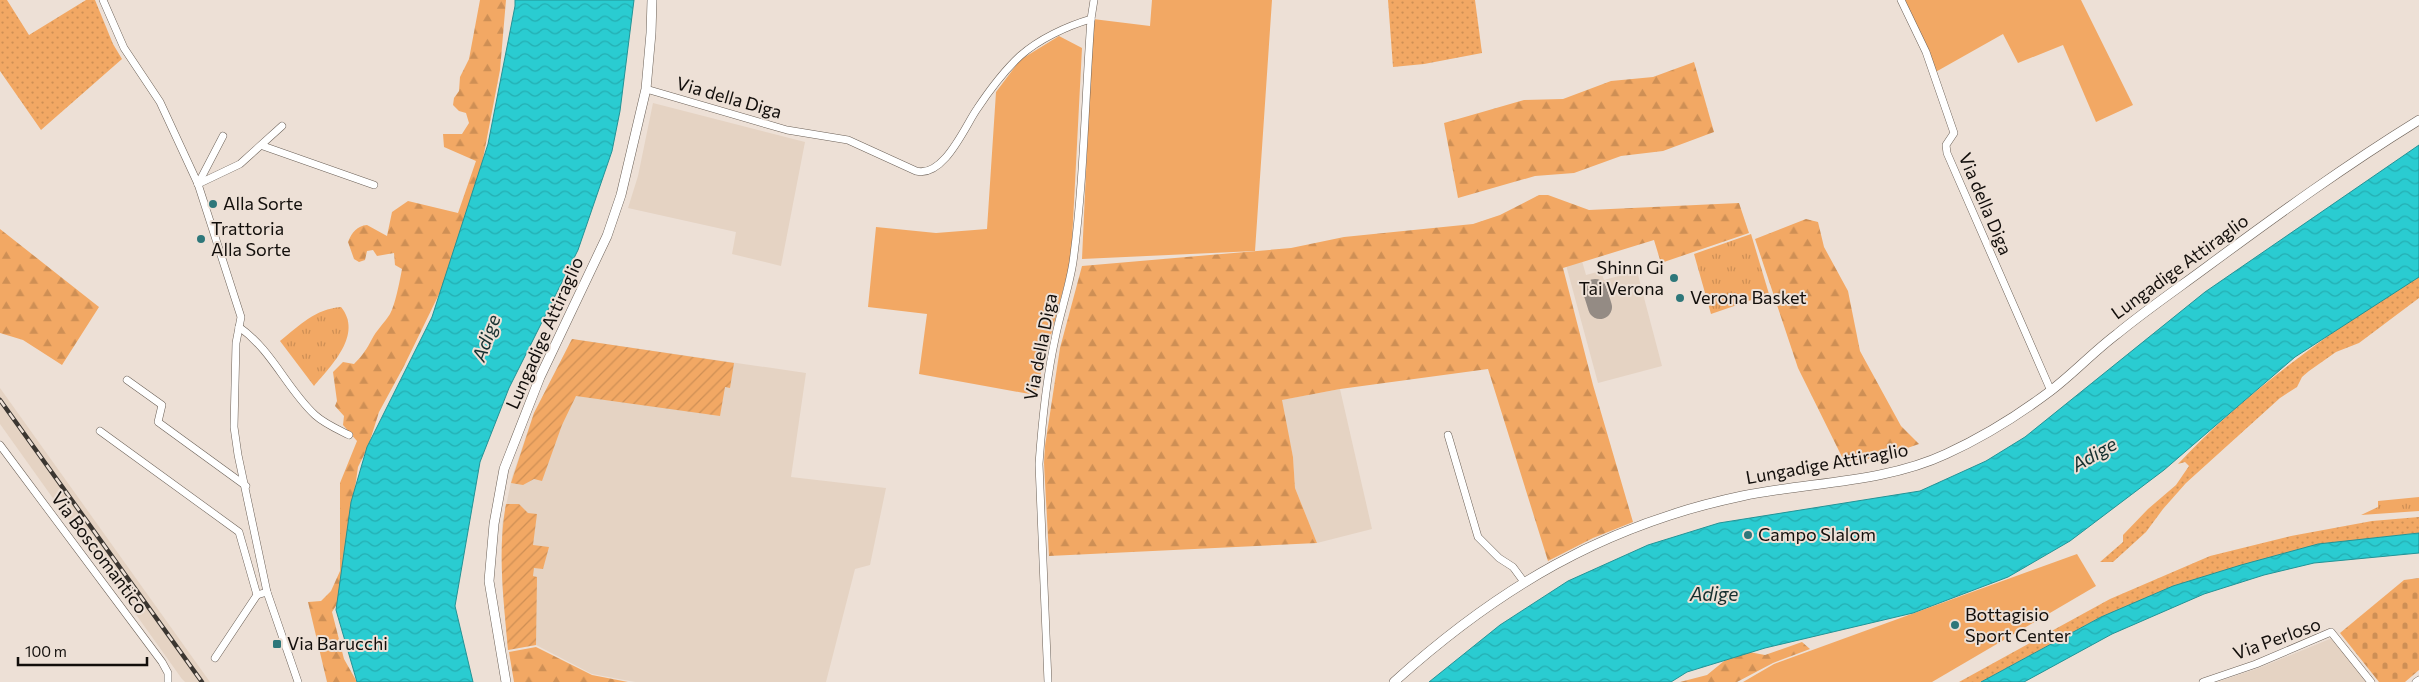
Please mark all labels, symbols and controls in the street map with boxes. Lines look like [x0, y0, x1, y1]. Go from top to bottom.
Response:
street label: Via della Diga [674, 71, 785, 123]
street label: Via della Diga [1955, 149, 2017, 258]
place label: Alla Sorte [223, 192, 303, 214]
marker: Alla Sorte [207, 198, 219, 210]
street label: Lungadige Attiraglio [2106, 209, 2252, 323]
place label: Trattoria Alla Sorte [211, 217, 291, 260]
marker: Trattoria Alla Sorte [195, 233, 207, 245]
street label: Lungadige Attiraglio [501, 253, 588, 412]
place label: Shinn Gi Tai Verona [1579, 256, 1664, 299]
marker: Shinn Gi Tai Verona [1668, 272, 1680, 284]
place label: Verona Basket [1690, 286, 1807, 308]
street label: Via della Diga [1019, 291, 1061, 402]
marker: Verona Basket [1674, 292, 1686, 304]
water label: Adige [466, 311, 505, 365]
water label: Adige [2066, 432, 2120, 476]
street label: Lungadige Attiraglio [1744, 438, 1910, 488]
street label: Via Boscomantico [47, 487, 153, 618]
place label: Campo Slalom [1758, 523, 1876, 545]
marker: Campo Slalom [1742, 529, 1754, 541]
water label: Adige [1689, 582, 1738, 605]
place label: Bottagisio Sport Center [1965, 603, 2071, 646]
street label: Via Perloso [2230, 612, 2323, 664]
marker: Bottagisio Sport Center [1949, 619, 1961, 631]
place label: Via Barucchi [287, 632, 388, 654]
scale bar [18, 634, 146, 666]
marker: Via Barucchi [271, 638, 283, 650]
text: 100 m [25, 642, 67, 660]

